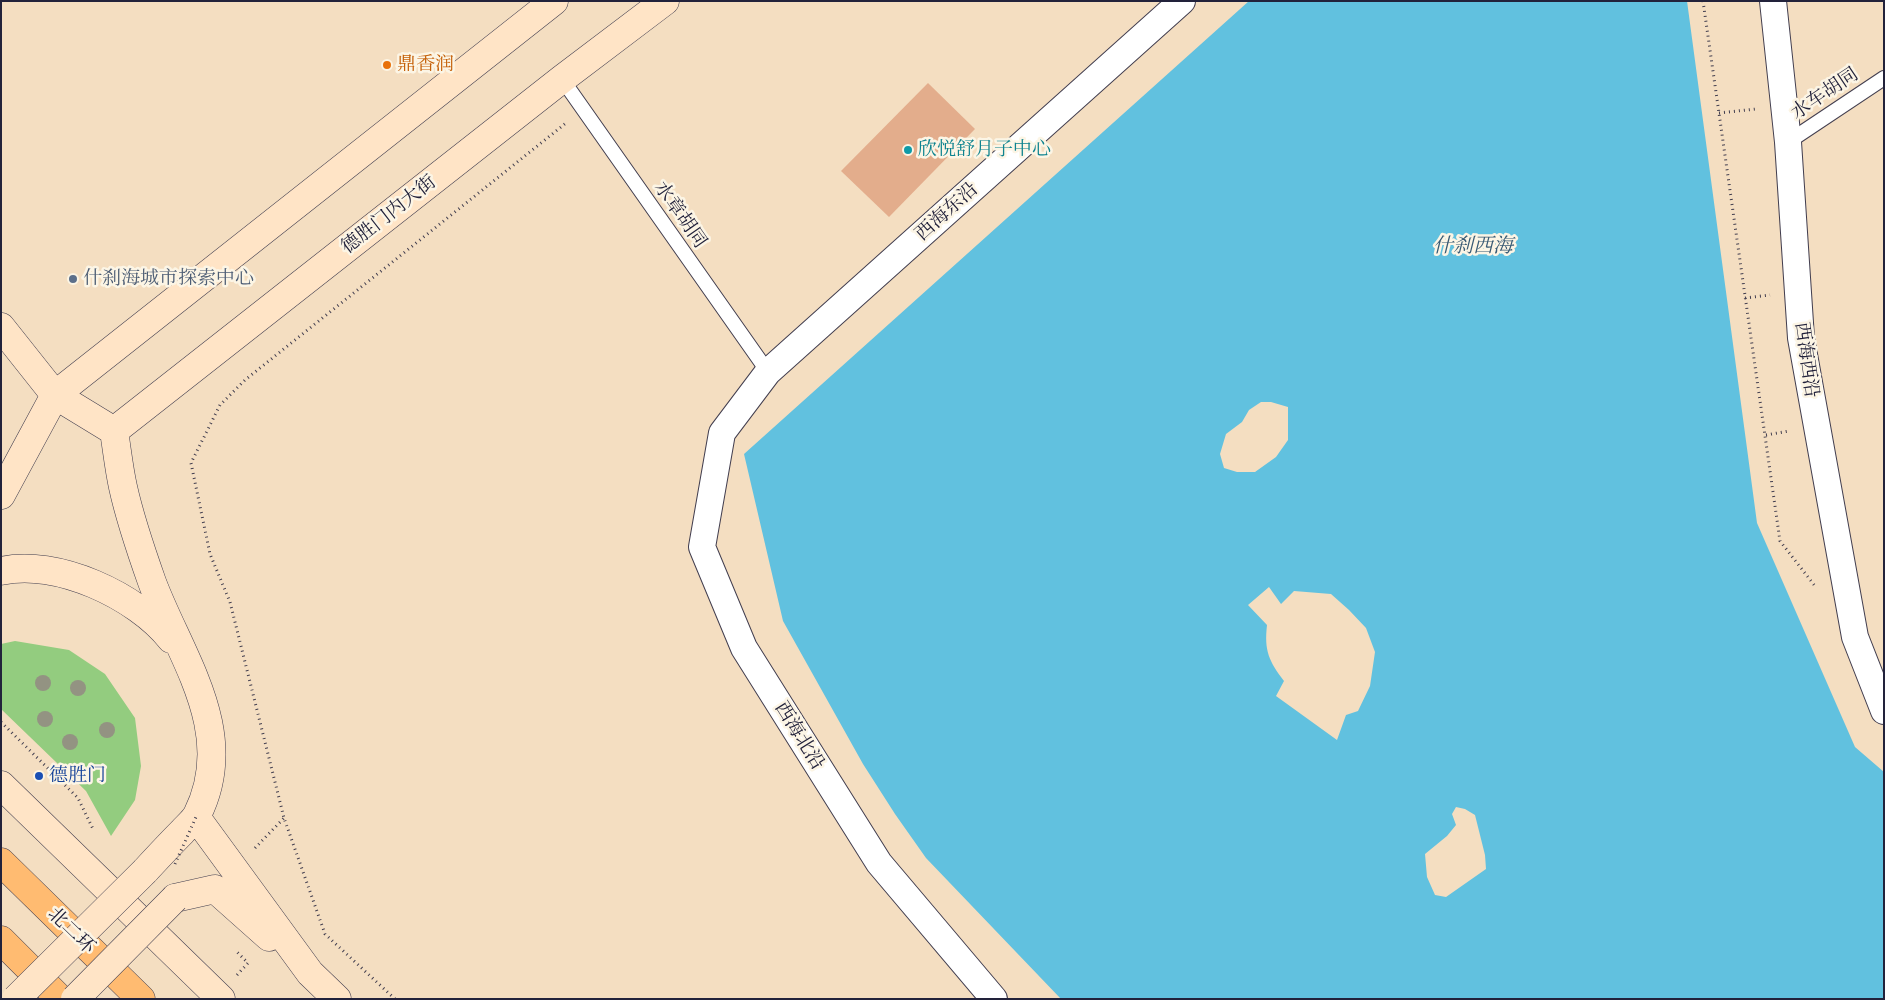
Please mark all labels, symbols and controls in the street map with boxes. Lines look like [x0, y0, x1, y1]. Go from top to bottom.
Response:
place label: 鼎香润 [397, 54, 454, 76]
marker: 鼎香润 [381, 59, 393, 71]
street label: 水车胡同 [1787, 63, 1863, 125]
place label: 欣悦舒月子中心 [918, 139, 1051, 161]
marker: 欣悦舒月子中心 [902, 144, 914, 156]
street label: 德胜门内大街 [337, 171, 441, 259]
street label: 水章胡同 [649, 177, 711, 253]
street label: 西海东沿 [911, 178, 983, 246]
water label: 什刹西海 [1433, 235, 1513, 259]
place label: 什刹海城市探索中心 [83, 268, 254, 290]
marker: 什刹海城市探索中心 [67, 273, 79, 285]
street label: 西海西沿 [1789, 321, 1823, 399]
street label: 西海北沿 [769, 698, 829, 774]
place label: 德胜门 [49, 765, 106, 787]
marker: 德胜门 [33, 770, 45, 782]
street label: 北二环 [43, 903, 99, 959]

